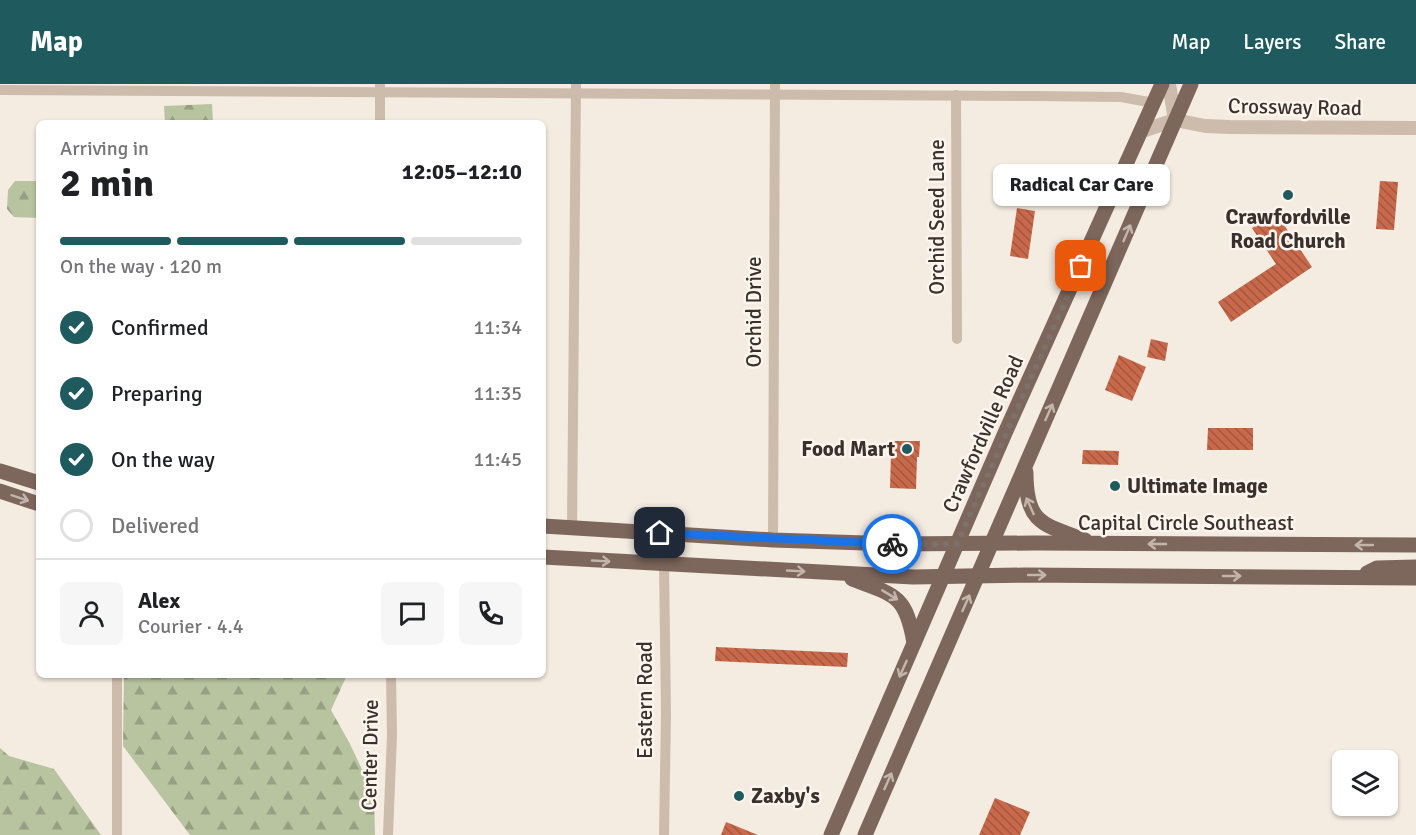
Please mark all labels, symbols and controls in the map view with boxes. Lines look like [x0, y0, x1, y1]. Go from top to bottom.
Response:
text: Map [30, 25, 83, 59]
text: Map [1172, 29, 1210, 55]
text: Layers [1243, 29, 1301, 55]
text: Share [1334, 29, 1386, 55]
street label: Crossway Road [1228, 93, 1362, 121]
text: Arriving in [60, 136, 149, 161]
street label: Orchid Seed Lane [924, 139, 950, 295]
text: 12:05–12:10 [402, 158, 522, 185]
text: 2 min [60, 159, 154, 207]
callout: Radical Car Care [992, 164, 1170, 206]
text: Radical Car Care [1009, 172, 1154, 197]
marker: Crawfordville Road Church [1281, 188, 1295, 202]
place label: Crawfordville Road Church [1225, 204, 1351, 254]
one-way arrow [1121, 225, 1133, 243]
pin [1055, 240, 1106, 291]
icon: bag [1064, 249, 1097, 282]
text: On the way · 120 m [60, 254, 222, 279]
street label: Orchid Drive [741, 257, 767, 367]
icon: check [60, 311, 93, 344]
text: Confirmed [111, 314, 209, 341]
text: 11:34 [473, 315, 522, 340]
street label: Crawfordville Road [937, 351, 1029, 517]
icon: check [60, 377, 93, 410]
text: Preparing [111, 380, 203, 407]
text: 11:35 [473, 381, 522, 406]
one-way arrow [1044, 404, 1056, 422]
place label: Food Mart [801, 436, 895, 462]
marker: Food Mart [900, 442, 914, 456]
icon: check [60, 443, 93, 476]
text: On the way [111, 446, 215, 473]
text: 11:45 [473, 447, 522, 472]
place label: Ultimate Image [1127, 473, 1268, 499]
marker: Ultimate Image [1108, 479, 1122, 493]
one-way arrow [10, 493, 28, 504]
one-way arrow [1024, 497, 1035, 515]
pin [634, 507, 685, 558]
street label: Capital Circle Southeast [1078, 510, 1294, 536]
text: Delivered [111, 512, 199, 539]
courier [862, 514, 922, 574]
icon: home [643, 516, 676, 549]
icon: bike [876, 528, 909, 561]
one-way arrow [1148, 538, 1168, 550]
one-way arrow [1354, 539, 1374, 551]
one-way arrow [591, 555, 611, 566]
one-way arrow [786, 566, 806, 577]
one-way arrow [1026, 569, 1046, 581]
one-way arrow [1221, 570, 1241, 582]
button: person [60, 582, 123, 645]
button: chat [381, 582, 444, 645]
button: phone [459, 582, 522, 645]
text: Alex [138, 587, 180, 614]
one-way arrow [881, 590, 898, 602]
one-way arrow [961, 594, 972, 612]
text: Courier · 4.4 [138, 614, 244, 639]
street label: Eastern Road [632, 641, 658, 759]
one-way arrow [897, 659, 908, 677]
street label: Center Drive [356, 699, 384, 811]
map controls [1332, 750, 1398, 816]
button: layers [1332, 750, 1398, 816]
one-way arrow [883, 773, 894, 791]
place label: Zaxby's [751, 783, 820, 809]
marker: Zaxby's [732, 789, 746, 803]

